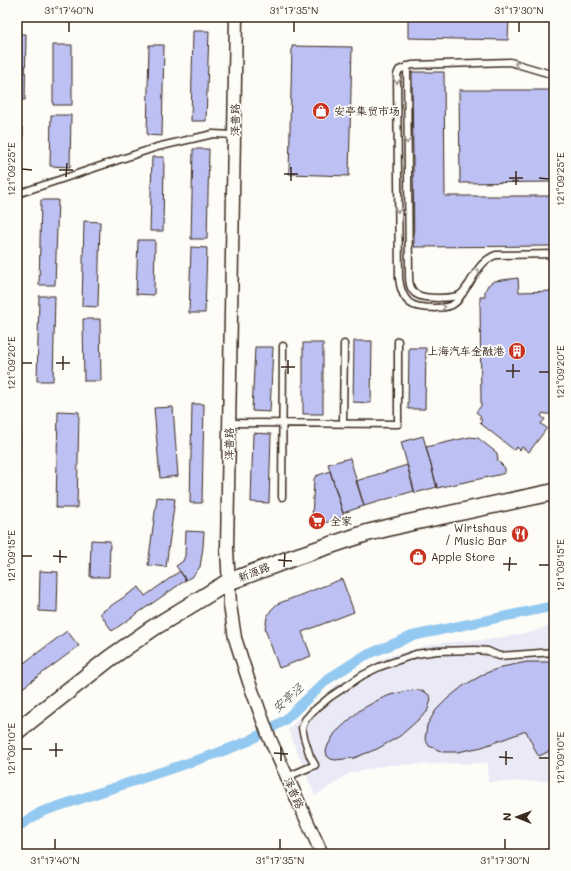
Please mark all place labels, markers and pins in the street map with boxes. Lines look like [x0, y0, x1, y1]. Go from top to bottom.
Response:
shop icon: 安亭集贸市场 [311, 101, 331, 121]
place label: 安亭集贸市场 [334, 103, 400, 118]
building icon: 上海汽车金融港 [507, 341, 527, 361]
place label: 上海汽车金融港 [427, 343, 505, 358]
supermarket icon: 全家 [307, 511, 327, 531]
place label: 全家 [330, 513, 352, 528]
place label: Wirtshaus / Music Bar [445, 520, 507, 548]
restaurant icon: Wirtshaus / Music Bar [510, 524, 530, 544]
shop icon: Apple Store [408, 547, 428, 567]
place label: Apple Store [431, 549, 495, 564]

